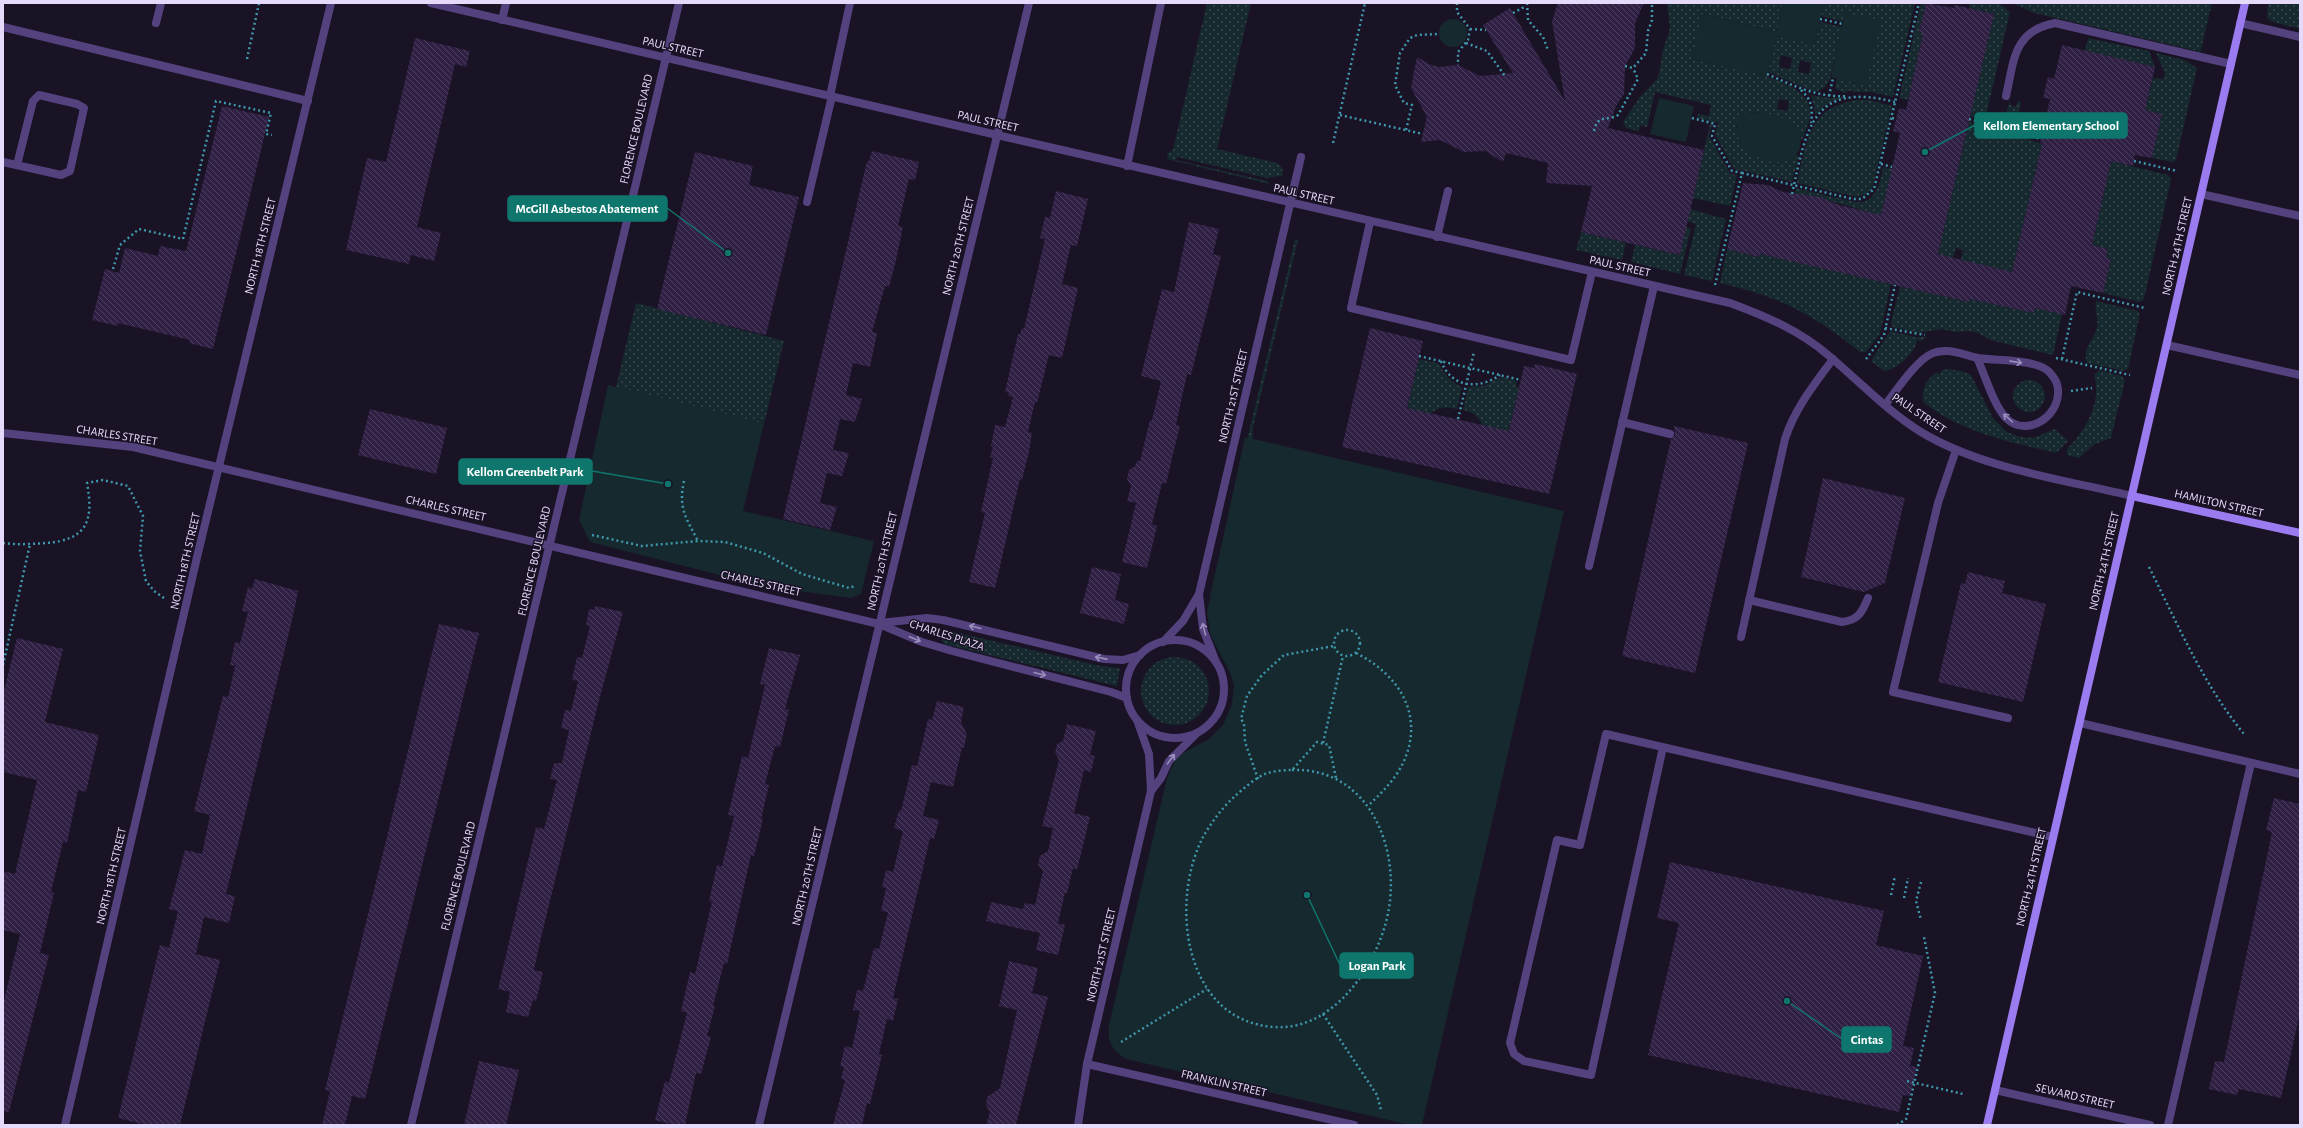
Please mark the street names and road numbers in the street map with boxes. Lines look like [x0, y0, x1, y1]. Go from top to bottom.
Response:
street label: PAUL STREET [641, 34, 705, 60]
street label: FLORENCE BOULEVARD [618, 73, 655, 185]
street label: PAUL STREET [956, 108, 1020, 134]
street label: PAUL STREET [1272, 181, 1336, 207]
street label: NORTH 20TH STREET [940, 195, 976, 297]
street label: NORTH 18TH STREET [242, 196, 278, 296]
street label: NORTH 24TH STREET [2160, 196, 2194, 296]
street label: PAUL STREET [1588, 253, 1652, 279]
street label: NORTH 21ST STREET [1216, 348, 1250, 444]
street label: PAUL STREET [1890, 391, 1948, 435]
street label: CHARLES STREET [76, 423, 159, 447]
street label: HAMILTON STREET [2173, 487, 2265, 519]
street label: CHARLES STREET [405, 493, 487, 523]
street label: FLORENCE BOULEVARD [516, 505, 553, 617]
street label: NORTH 20TH STREET [865, 510, 899, 612]
street label: NORTH 18TH STREET [168, 511, 202, 611]
street label: NORTH 24TH STREET [2087, 511, 2121, 611]
street label: CHARLES STREET [720, 568, 802, 598]
street label: CHARLES PLAZA [908, 617, 986, 653]
street label: FLORENCE BOULEVARD [439, 820, 477, 932]
street label: NORTH 20TH STREET [790, 825, 824, 927]
street label: NORTH 18TH STREET [94, 826, 128, 926]
street label: NORTH 24TH STREET [2014, 827, 2048, 927]
street label: NORTH 21ST STREET [1084, 907, 1118, 1003]
street label: FRANKLIN STREET [1180, 1067, 1268, 1099]
street label: SEWARD STREET [2034, 1081, 2116, 1111]

